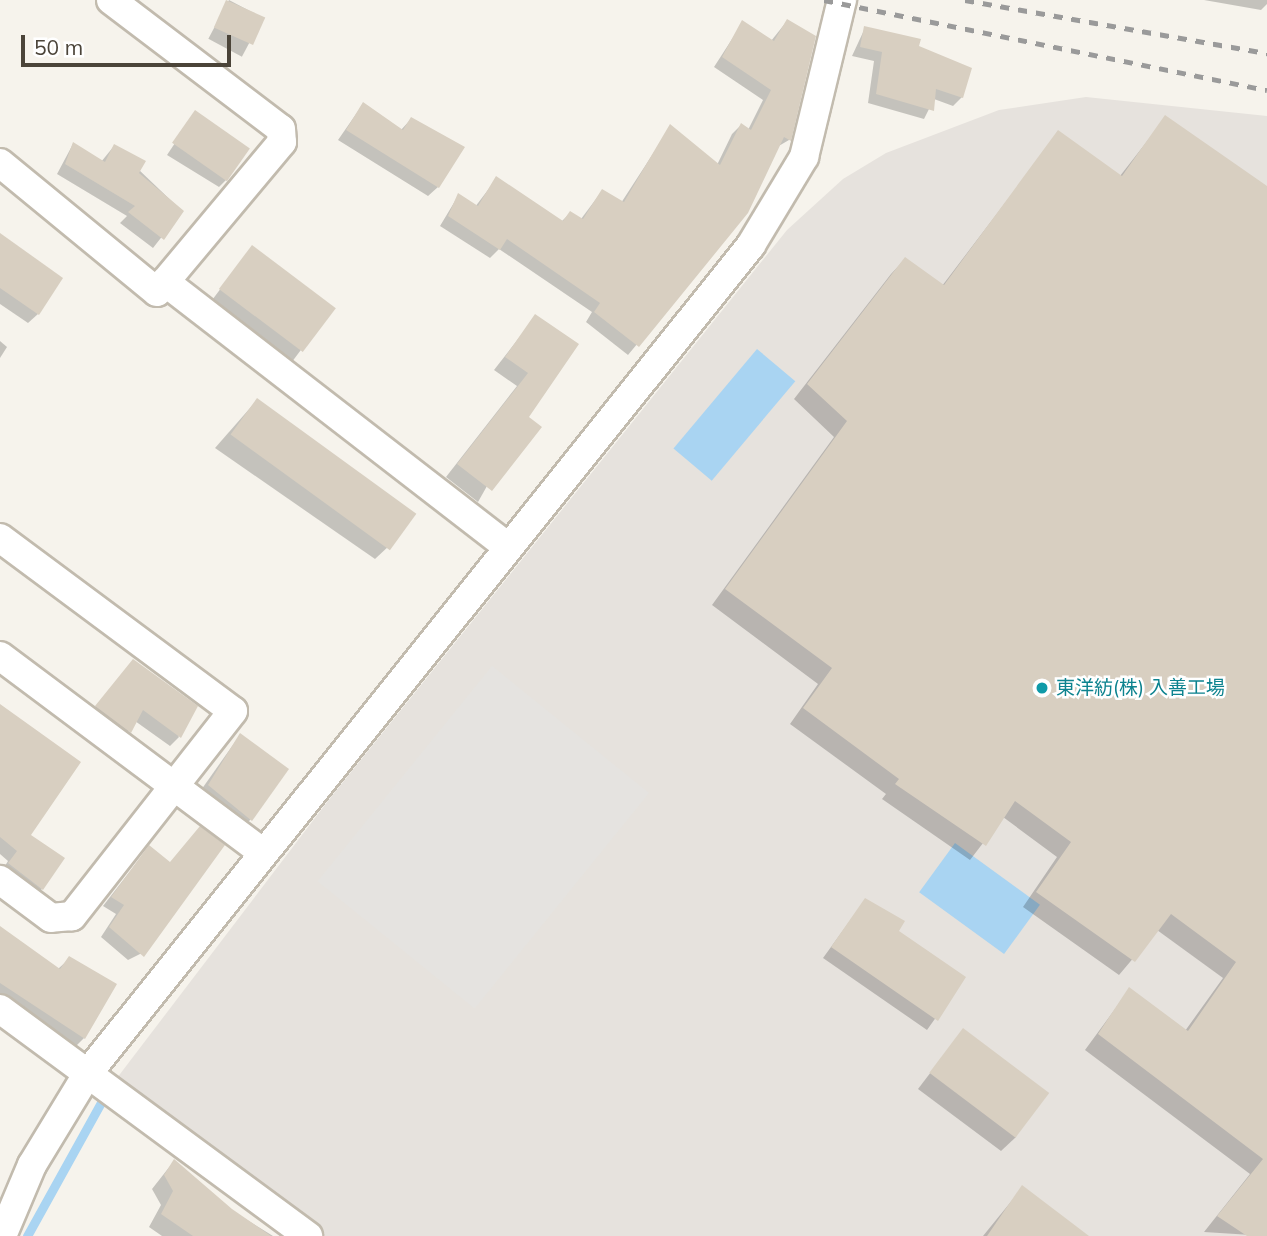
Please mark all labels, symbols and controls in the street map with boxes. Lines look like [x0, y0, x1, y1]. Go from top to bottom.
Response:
scale bar [24, 21, 234, 65]
text: 50 m [34, 34, 83, 60]
place label: 東洋紡(株) 入善工場 [1056, 677, 1225, 699]
marker: 東洋紡(株) 入善工場 [1034, 680, 1050, 696]

